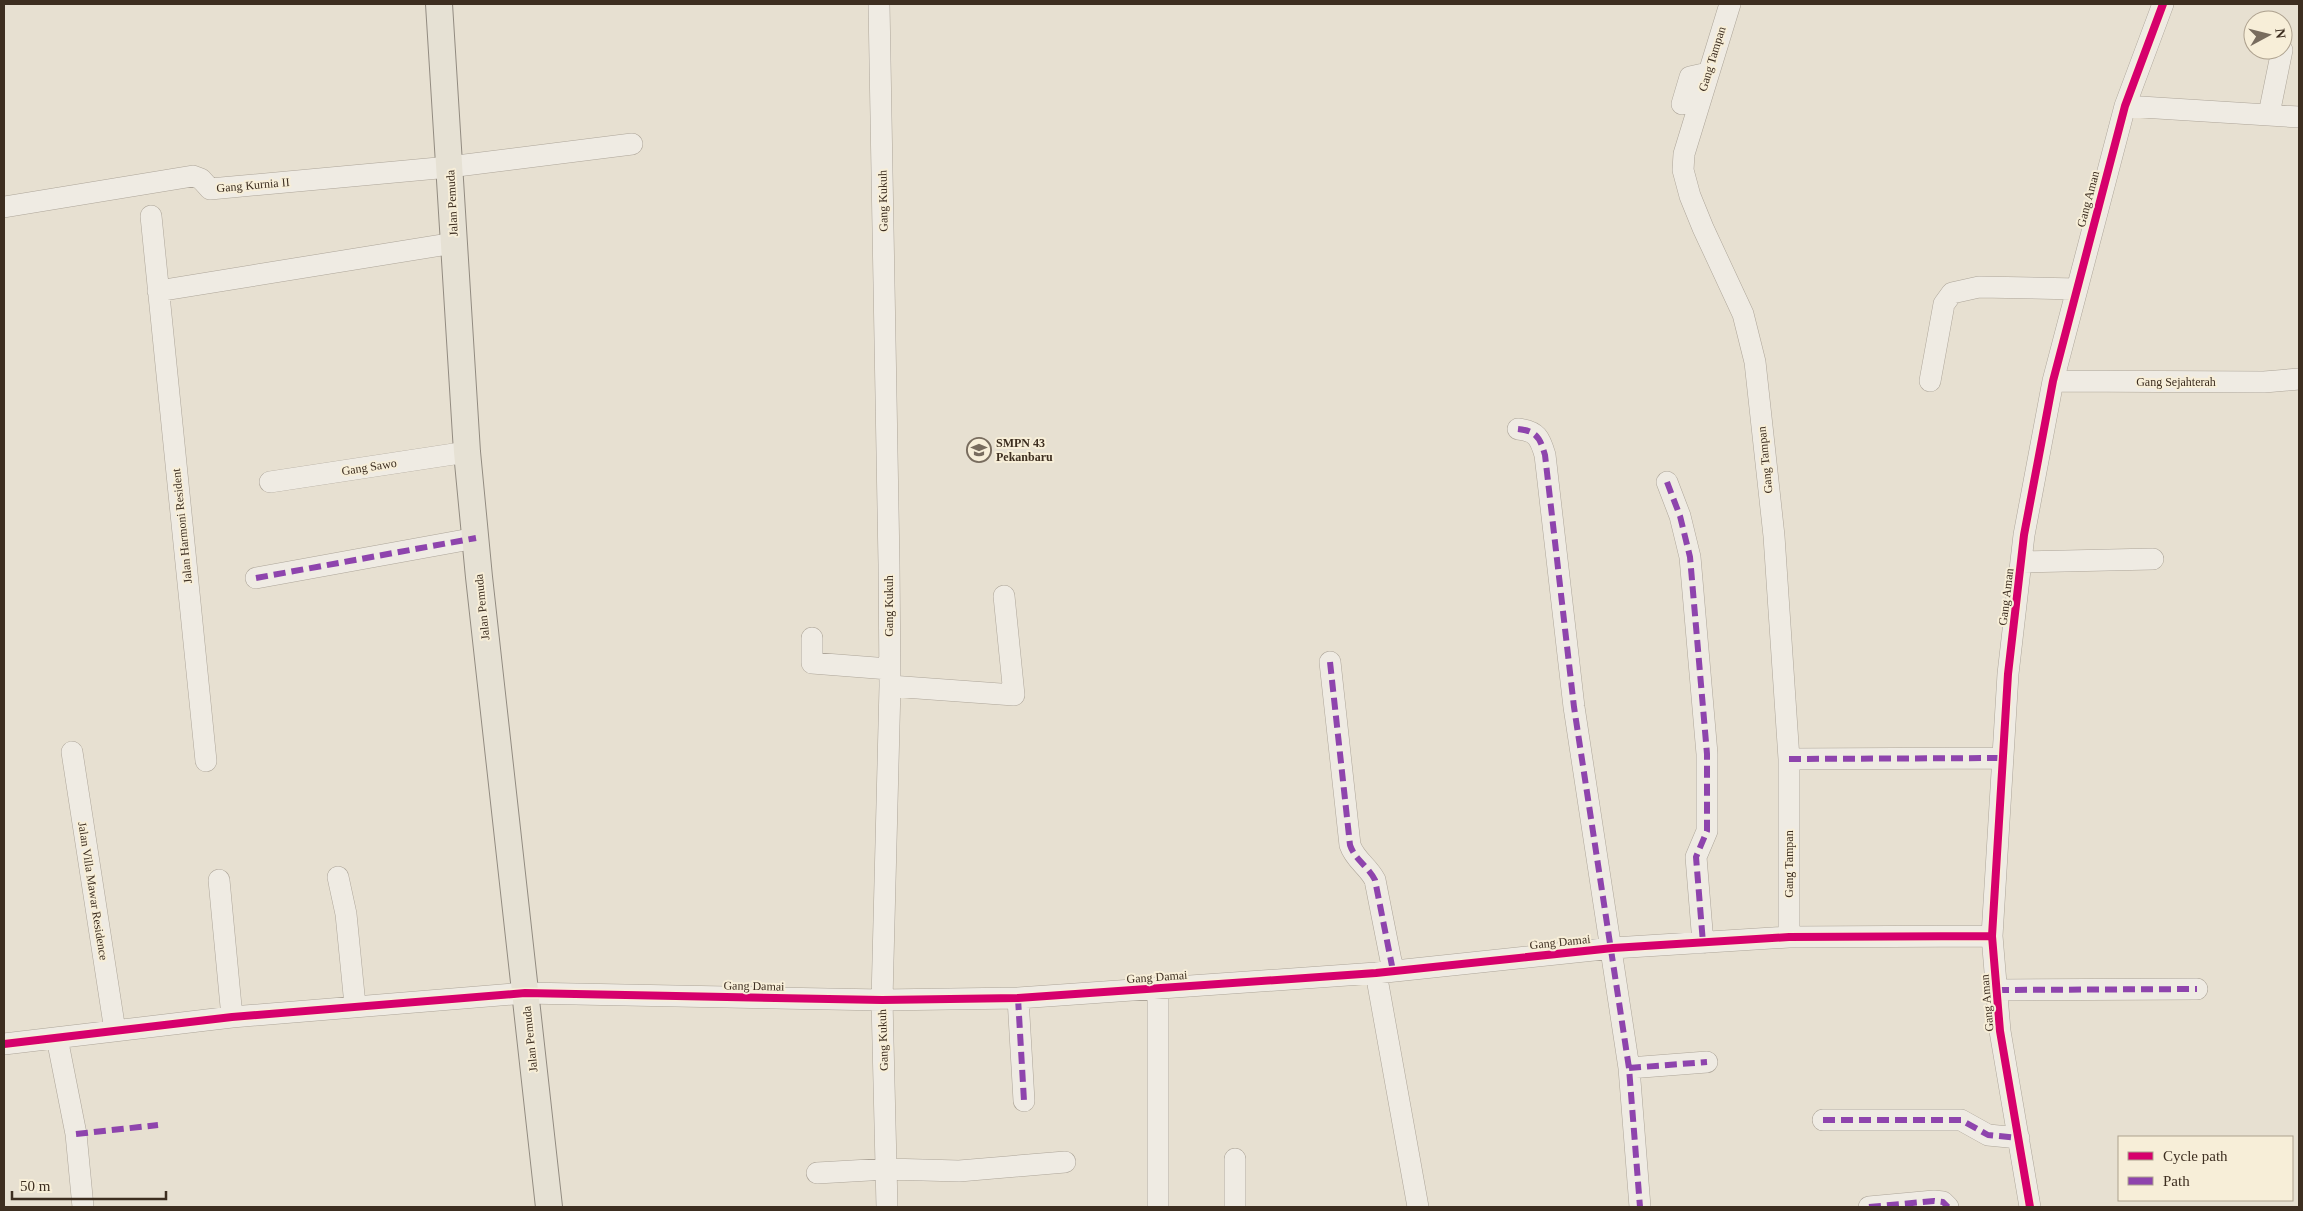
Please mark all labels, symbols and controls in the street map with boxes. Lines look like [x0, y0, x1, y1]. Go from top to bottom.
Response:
north arrow [2243, 10, 2293, 60]
street label: Gang Tampan [1695, 25, 1729, 93]
text: N [2272, 28, 2288, 39]
street label: Jalan Pemuda [443, 169, 461, 236]
street label: Gang Aman [2074, 169, 2102, 229]
street label: Gang Kukuh [875, 170, 891, 232]
street label: Gang Kurnia II [216, 175, 290, 195]
street label: Gang Sejahterah [2136, 375, 2216, 389]
street label: Gang Tampan [1755, 426, 1775, 494]
place label: SMPN 43 Pekanbaru [996, 436, 1053, 464]
school or university icon: SMPN 43 Pekanbaru [966, 437, 992, 463]
street label: Gang Sawo [340, 456, 398, 478]
street label: Jalan Harmoni Resident [169, 467, 195, 584]
street label: Gang Aman [1996, 568, 2016, 626]
street label: Jalan Pemuda [472, 573, 492, 641]
street label: Gang Kukuh [882, 575, 896, 637]
street label: Jalan Villa Mawar Residence [75, 821, 111, 961]
street label: Gang Tampan [1782, 830, 1796, 898]
street label: Gang Damai [1529, 932, 1592, 952]
street label: Gang Damai [1126, 968, 1189, 986]
street label: Gang Aman [1978, 974, 1996, 1032]
street label: Gang Damai [723, 978, 785, 994]
street label: Jalan Pemuda [520, 1005, 540, 1073]
street label: Gang Kukuh [875, 1009, 891, 1071]
legend [2118, 1136, 2293, 1201]
text: Cycle path [2163, 1148, 2228, 1164]
scale bar [12, 1168, 166, 1200]
text: Path [2163, 1173, 2190, 1189]
text: 50 m [20, 1178, 51, 1194]

